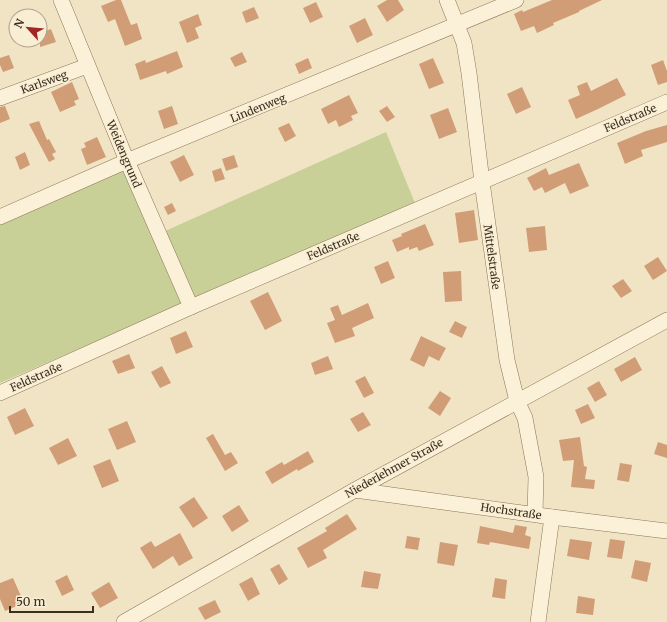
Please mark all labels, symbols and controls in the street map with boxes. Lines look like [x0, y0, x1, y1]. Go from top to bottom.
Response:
north arrow [8, 8, 48, 48]
text: N [11, 16, 27, 31]
street label: Karlsweg [19, 67, 70, 97]
street label: Lindenweg [228, 90, 288, 126]
street label: Feldstraße [602, 101, 659, 135]
street label: Weidengrund [103, 117, 145, 190]
street label: Mittelstraße [481, 224, 504, 291]
street label: Feldstraße [305, 229, 362, 263]
street label: Feldstraße [8, 359, 64, 395]
street label: Niederlehmer Straße [342, 435, 446, 501]
street label: Hochstraße [480, 500, 543, 522]
scale bar [10, 588, 93, 614]
text: 50 m [16, 594, 45, 609]

